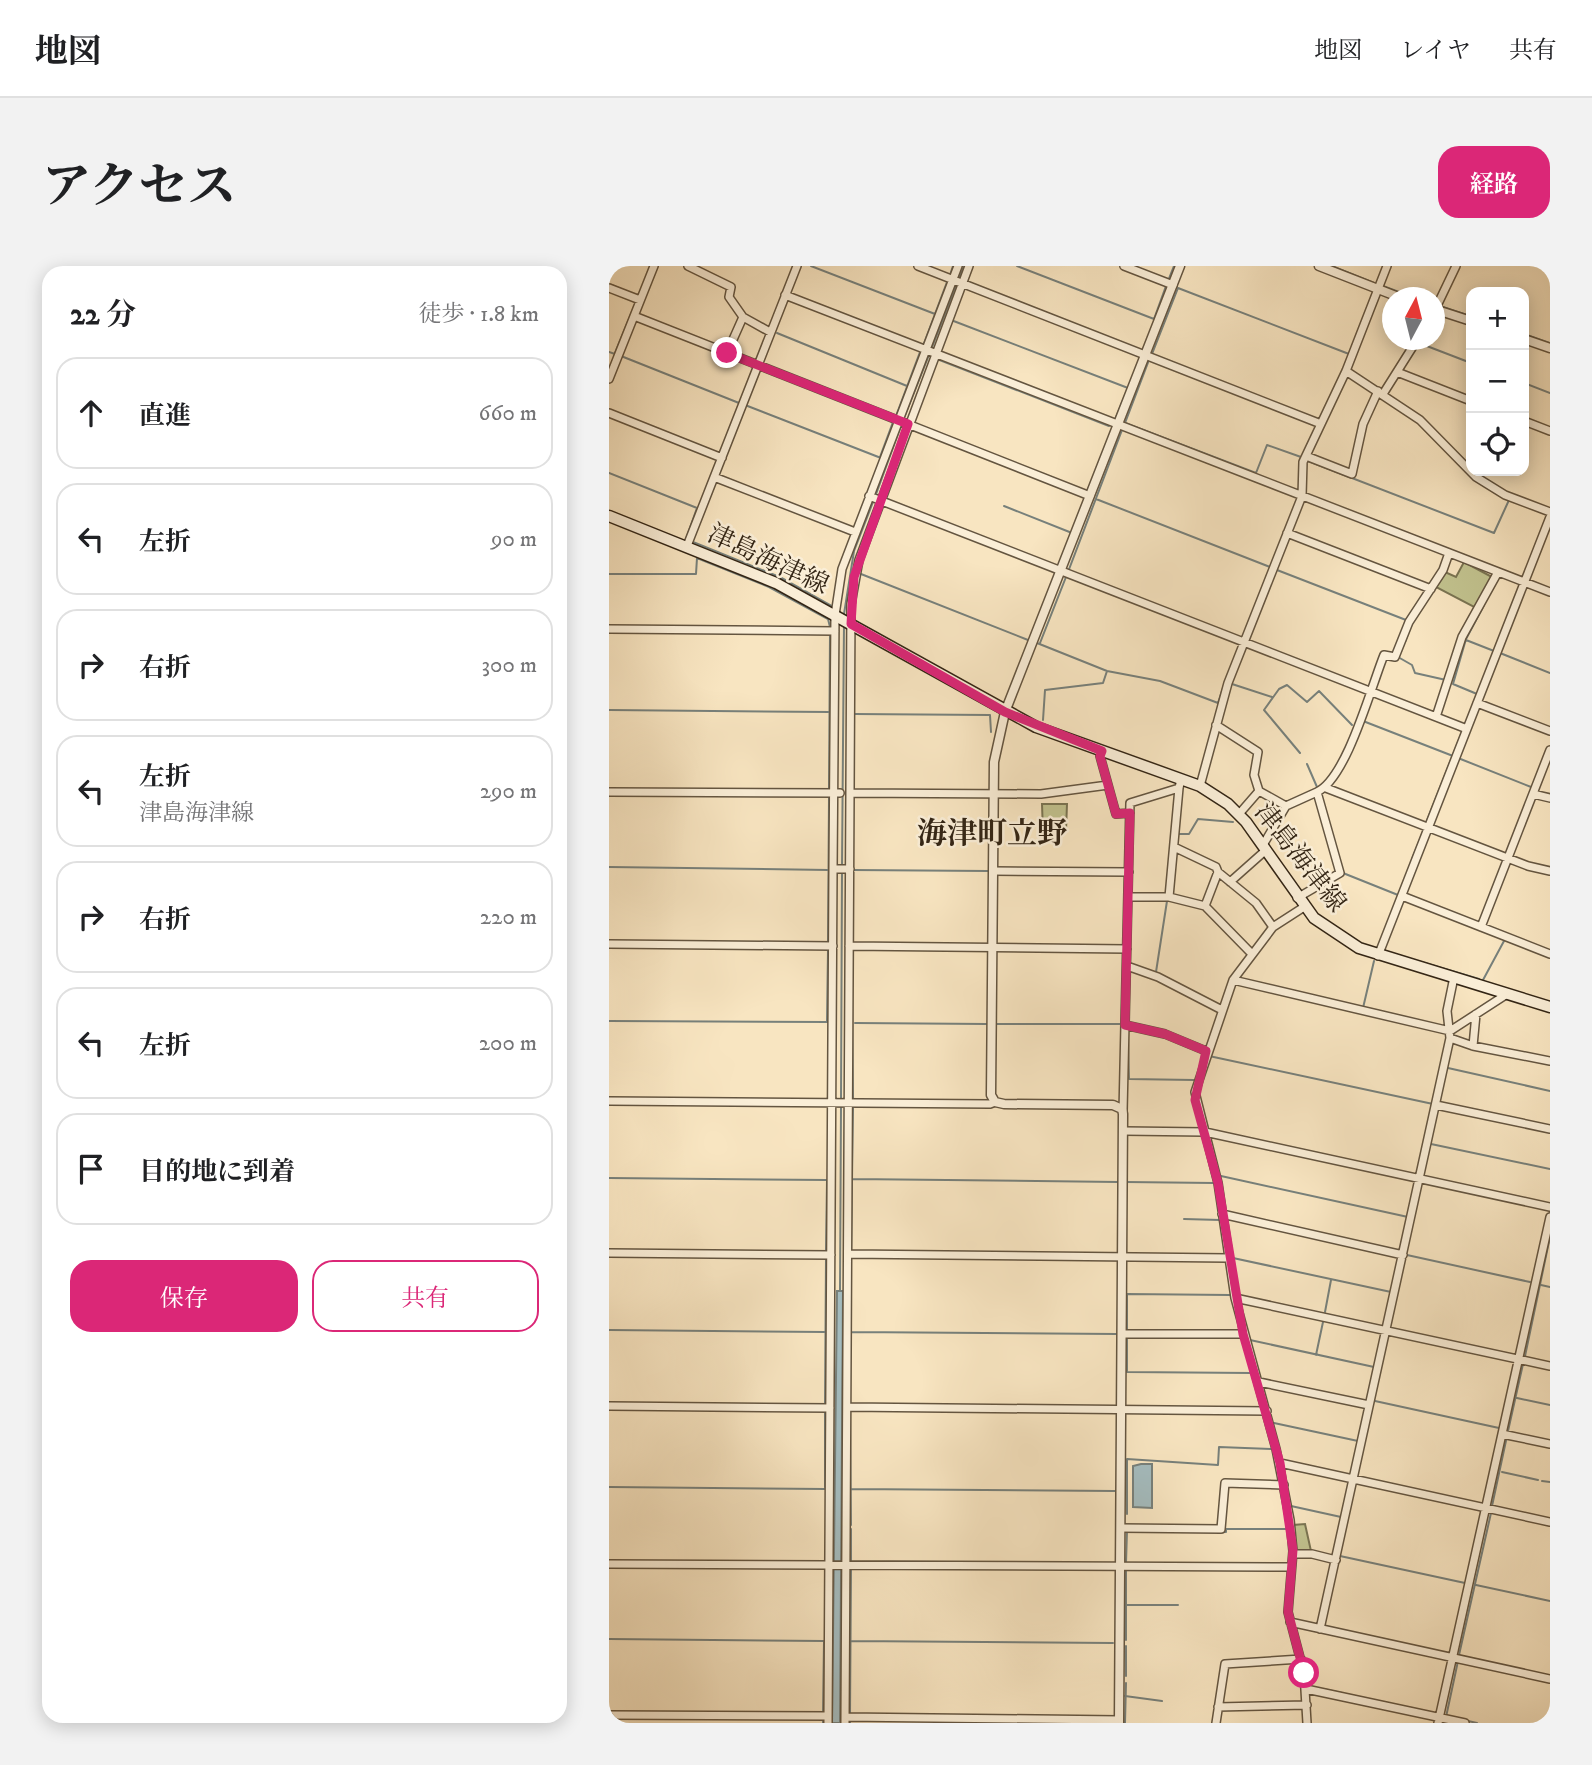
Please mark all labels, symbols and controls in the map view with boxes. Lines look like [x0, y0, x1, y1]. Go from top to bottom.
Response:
text: 地図 [35, 32, 101, 73]
text: 地図 [1314, 36, 1362, 66]
text: レイヤ [1400, 36, 1471, 66]
text: 共有 [1509, 36, 1557, 66]
button: 経路 [1438, 146, 1550, 218]
text: アクセス [42, 157, 237, 219]
north arrow [1382, 287, 1445, 350]
map controls [1466, 287, 1529, 476]
button: + [1466, 287, 1529, 350]
text: 22 分 [70, 297, 136, 334]
text: 徒歩 · 1.8 km [419, 300, 539, 329]
route end [711, 337, 742, 368]
button: − [1466, 350, 1529, 413]
icon: ahead [72, 394, 110, 432]
text: 660 m [478, 399, 537, 428]
text: 直進 [139, 400, 191, 433]
button: locate [1466, 413, 1529, 476]
street label: 津島海津線 [702, 518, 834, 602]
icon: left [72, 520, 110, 558]
text: 90 m [491, 525, 537, 554]
text: 左折 [139, 526, 191, 559]
icon: right [72, 646, 110, 684]
text: 300 m [481, 651, 537, 680]
text: 右折 [139, 652, 191, 685]
text: 左折 [139, 761, 191, 794]
icon: left [72, 772, 110, 810]
text: 290 m [480, 777, 537, 806]
street label: 津島海津線 [1247, 797, 1353, 919]
text: 津島海津線 [139, 799, 254, 828]
district label: 海津町立野 [917, 816, 1067, 853]
icon: right [72, 898, 110, 936]
text: 220 m [480, 903, 537, 932]
text: 右折 [139, 904, 191, 937]
icon: left [72, 1024, 110, 1062]
text: 200 m [479, 1029, 537, 1058]
text: 左折 [139, 1030, 191, 1063]
icon: arrive [72, 1150, 110, 1188]
text: 目的地に到着 [139, 1156, 295, 1189]
button: 保存 [70, 1260, 298, 1332]
button: 共有 [312, 1260, 539, 1332]
route start [1288, 1657, 1319, 1688]

